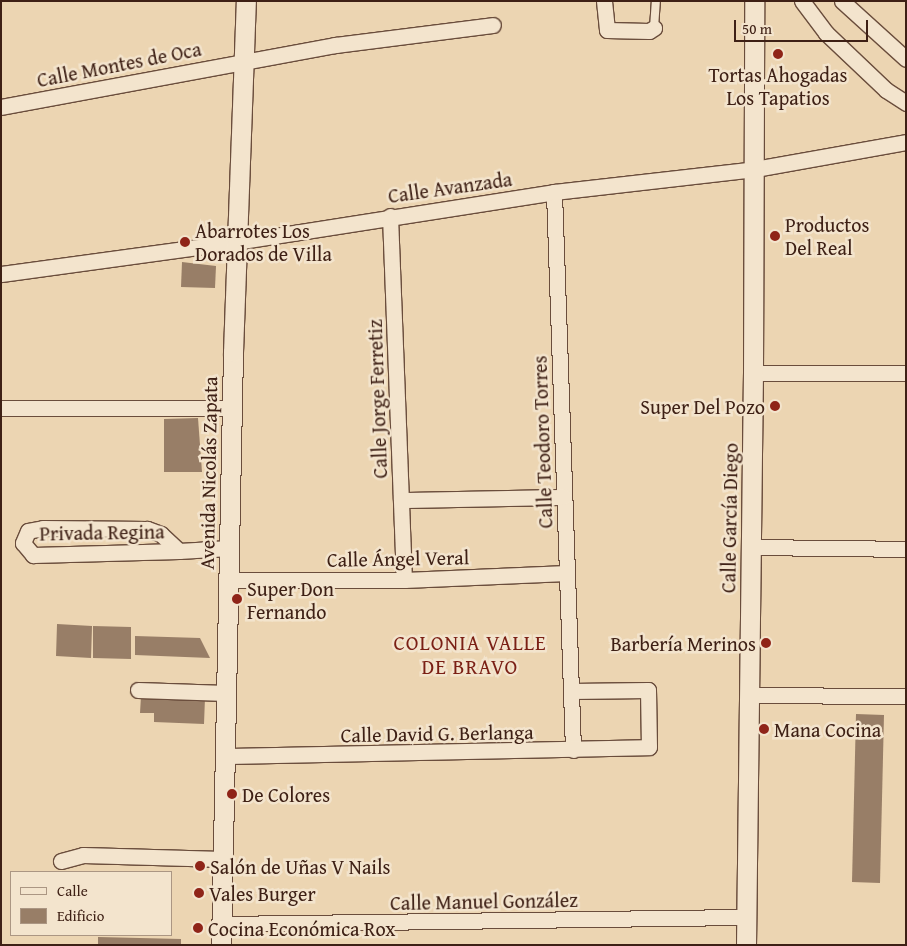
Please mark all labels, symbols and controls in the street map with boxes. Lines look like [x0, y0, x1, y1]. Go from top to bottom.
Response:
scale bar [737, 10, 871, 42]
text: 50 m [742, 18, 772, 39]
street label: Calle Montes de Oca [35, 36, 203, 92]
marker: Tortas Ahogadas Los Tapatios [772, 48, 784, 60]
place label: Tortas Ahogadas Los Tapatios [709, 62, 847, 109]
street label: Calle Avanzada [386, 166, 514, 208]
place label: Productos Del Real [785, 213, 869, 260]
place label: Abarrotes Los Dorados de Villa [195, 218, 332, 265]
marker: Productos Del Real [769, 230, 781, 242]
marker: Abarrotes Los Dorados de Villa [179, 236, 191, 248]
street label: Calle Jorge Ferretiz [362, 319, 392, 479]
street label: Calle Teodoro Torres [527, 355, 557, 529]
street label: Avenida Nicolás Zapata [194, 376, 222, 570]
place label: Super Del Pozo [640, 394, 765, 418]
marker: Super Del Pozo [769, 400, 781, 412]
street label: Calle García Diego [716, 443, 742, 593]
street label: Privada Regina [39, 519, 165, 545]
street label: Calle Ángel Veral [327, 545, 469, 571]
place label: Super Don Fernando [247, 576, 334, 623]
marker: Super Don Fernando [231, 593, 243, 605]
district label: COLONIA VALLE DE BRAVO [392, 630, 548, 680]
place label: Barbería Merinos [611, 631, 756, 655]
marker: Barbería Merinos [760, 637, 772, 649]
place label: Mana Cocina [774, 717, 881, 741]
street label: Calle David G. Berlanga [340, 719, 534, 747]
marker: Mana Cocina [758, 723, 770, 735]
place label: De Colores [242, 782, 330, 806]
marker: De Colores [226, 788, 238, 800]
place label: Salón de Uñas V Nails [210, 854, 391, 878]
marker: Salón de Uñas V Nails [194, 860, 206, 872]
legend [10, 871, 172, 936]
text: Calle [57, 880, 88, 901]
place label: Vales Burger [209, 881, 316, 905]
marker: Vales Burger [193, 887, 205, 899]
street label: Calle Manuel González [390, 887, 578, 915]
text: Edificio [57, 905, 104, 926]
place label: Cocina Económica Rox [208, 916, 395, 940]
marker: Cocina Económica Rox [192, 922, 204, 934]

